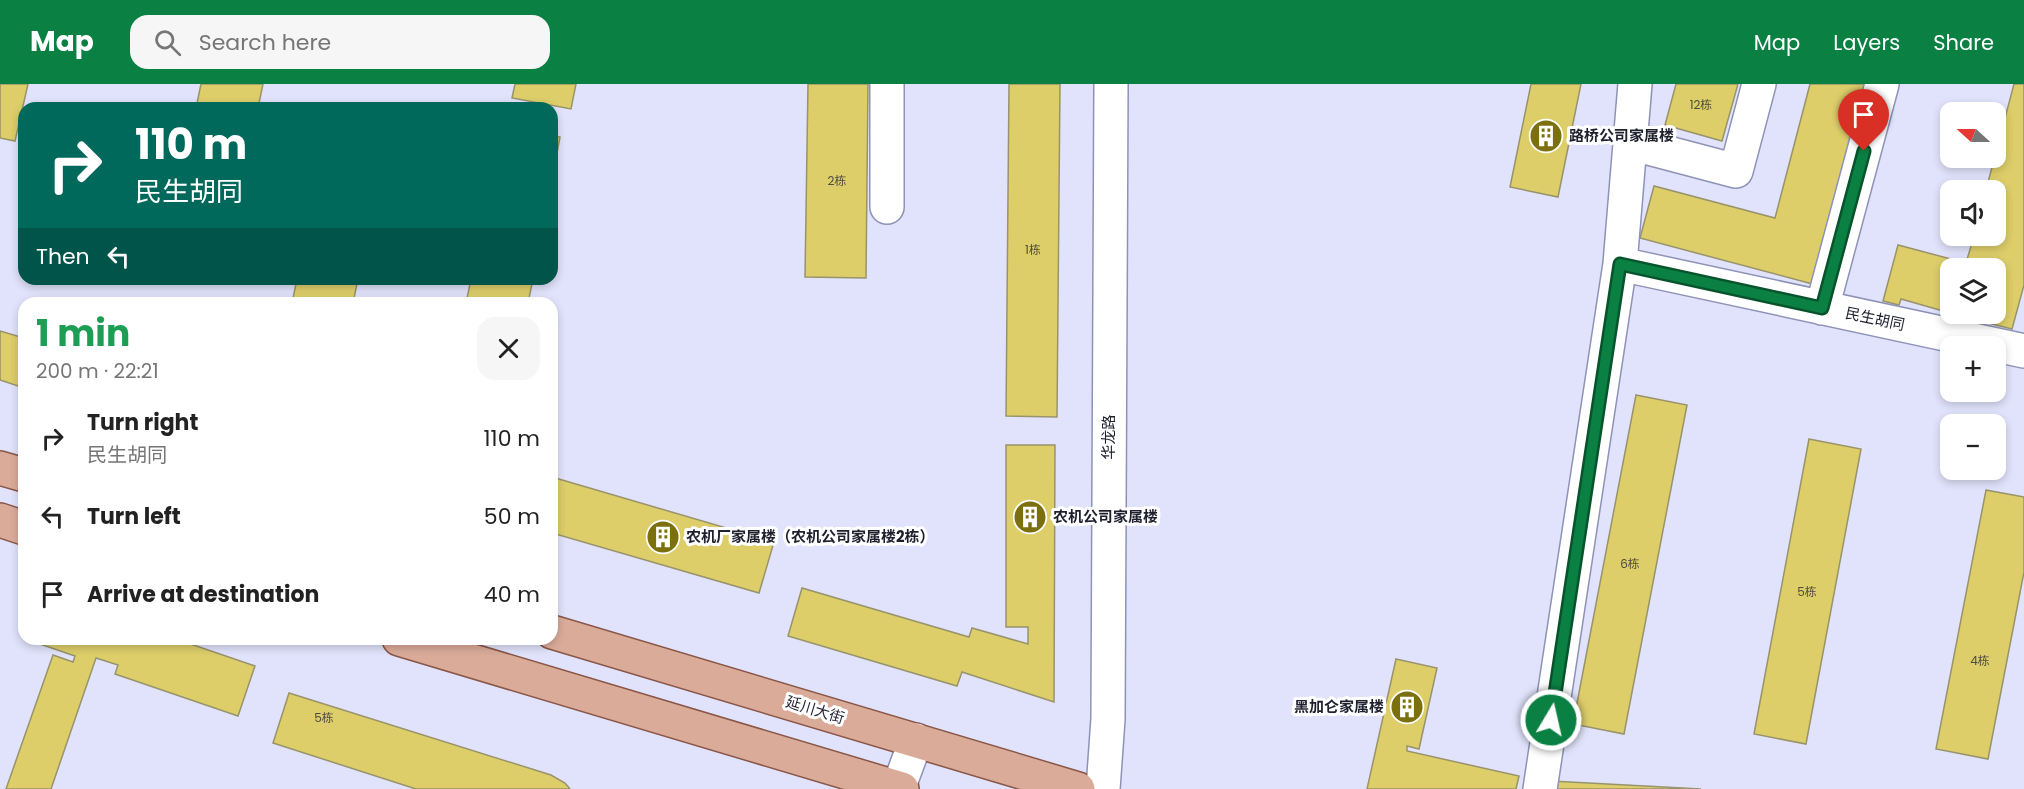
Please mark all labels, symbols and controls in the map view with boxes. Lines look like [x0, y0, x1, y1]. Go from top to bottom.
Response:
search box [130, 15, 550, 69]
text: Map [30, 22, 94, 61]
icon: search [151, 26, 184, 59]
text: Search here [199, 27, 331, 58]
text: Map [1754, 28, 1800, 57]
text: Layers [1833, 28, 1900, 57]
text: Share [1933, 28, 1994, 57]
pin [1838, 89, 1889, 151]
house number: 12栋 [1690, 96, 1712, 113]
icon: arrive [1847, 98, 1880, 131]
north arrow [1940, 102, 2006, 168]
map controls [1940, 102, 2006, 480]
text: 110 m [135, 115, 247, 174]
building icon: 路桥公司家属楼 [1528, 118, 1564, 154]
place label: 路桥公司家属楼 [1569, 125, 1674, 146]
icon: right [36, 126, 114, 204]
house number: 2栋 [828, 172, 846, 189]
text: 民生胡同 [135, 173, 243, 210]
button: sound [1940, 180, 2006, 246]
icon: left [102, 240, 135, 273]
text: Then [36, 241, 90, 272]
house number: 1栋 [1025, 241, 1041, 258]
button: layers [1940, 258, 2006, 324]
street label: 民生胡同 [1844, 302, 1907, 335]
text: 1 min [36, 308, 130, 359]
button: close [477, 317, 540, 380]
button: + [1940, 336, 2006, 402]
text: 200 m · 22:21 [36, 357, 159, 385]
text: Turn right [87, 407, 198, 438]
street label: 华龙路 [1098, 414, 1119, 460]
button: − [1940, 414, 2006, 480]
icon: right [36, 422, 69, 455]
text: 110 m [484, 423, 540, 454]
text: 民生胡同 [87, 441, 167, 469]
building icon: 农机公司家属楼 [1012, 499, 1048, 535]
icon: left [36, 500, 69, 533]
text: Turn left [87, 501, 181, 532]
text: 50 m [484, 501, 540, 532]
place label: 农机公司家属楼 [1053, 506, 1158, 527]
building icon: 农机厂家属楼（农机公司家属楼2栋） [645, 519, 681, 555]
place label: 农机厂家属楼（农机公司家属楼2栋） [686, 526, 935, 547]
house number: 6栋 [1620, 555, 1640, 572]
icon: arrive [36, 578, 69, 611]
text: Arrive at destination [87, 579, 319, 610]
text: 40 m [484, 579, 540, 610]
house number: 5栋 [1797, 583, 1817, 600]
house number: 4栋 [1970, 652, 1990, 669]
position arrow [1519, 688, 1583, 752]
building icon: 黑加仑家属楼 [1389, 689, 1425, 725]
street label: 延川大街 [783, 691, 847, 728]
place label: 黑加仑家属楼 [1294, 696, 1384, 717]
house number: 5栋 [314, 709, 334, 726]

